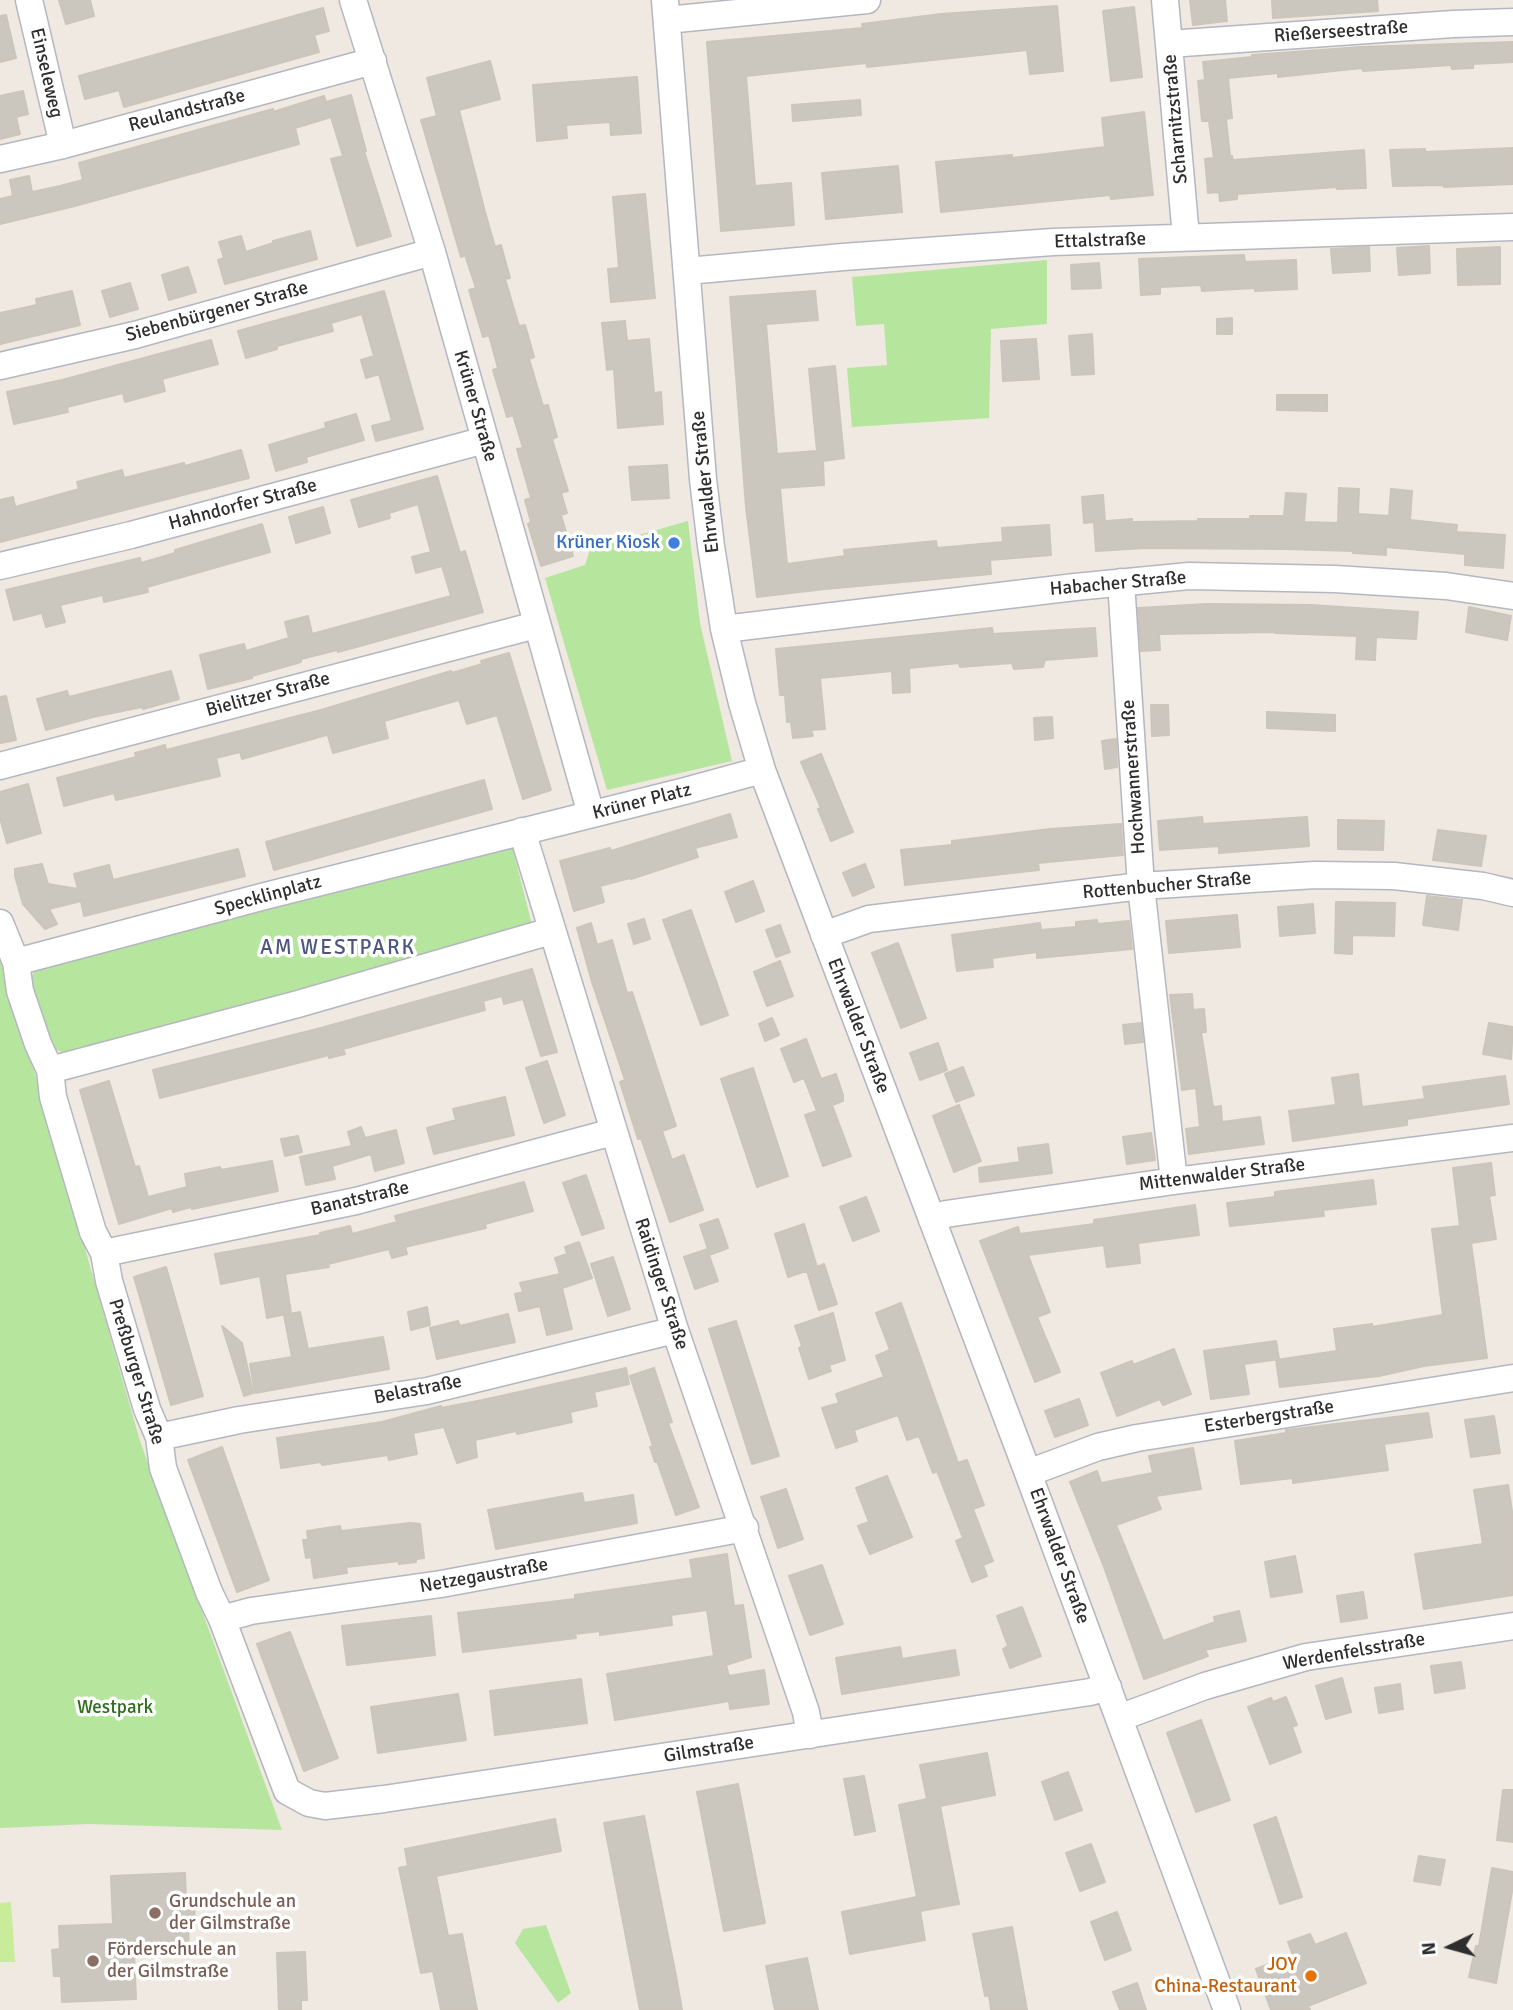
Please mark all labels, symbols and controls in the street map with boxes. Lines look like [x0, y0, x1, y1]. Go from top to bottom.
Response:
street label: Rießerseestraße [1273, 16, 1409, 48]
street label: Einseleweg [25, 26, 67, 120]
street label: Scharnitzstraße [1159, 53, 1193, 185]
street label: Reulandstraße [126, 85, 248, 137]
street label: Ettalstraße [1054, 228, 1146, 254]
street label: Siebenbürgener Straße [123, 277, 311, 347]
street label: Krüner Straße [448, 348, 502, 464]
street label: Ehrwalder Straße [687, 410, 725, 554]
street label: Hahndorfer Straße [166, 474, 320, 536]
place label: Krüner Kiosk [556, 532, 660, 554]
marker: Krüner Kiosk [666, 535, 682, 551]
street label: Habacher Straße [1049, 567, 1187, 601]
street label: Bielitzer Straße [203, 667, 333, 723]
street label: Hochwannerstraße [1117, 699, 1151, 855]
street label: Krüner Platz [590, 779, 694, 825]
street label: Rottenbucher Straße [1082, 867, 1252, 905]
street label: Specklinplatz [212, 871, 324, 921]
district label: AM WESTPARK [261, 935, 415, 961]
street label: Ehrwalder Straße [822, 955, 894, 1097]
street label: Mittenwalder Straße [1137, 1153, 1307, 1197]
street label: Banatstraße [309, 1177, 411, 1221]
street label: Raidinger Straße [629, 1215, 693, 1353]
street label: Preßburger Straße [103, 1296, 169, 1448]
street label: Belastraße [372, 1370, 464, 1410]
street label: Esterbergstraße [1202, 1395, 1336, 1439]
street label: Ehrwalder Straße [1024, 1485, 1094, 1627]
street label: Netzegaustraße [418, 1553, 550, 1599]
street label: Werdenfelsstraße [1281, 1628, 1427, 1676]
park label: Westpark [77, 1697, 153, 1719]
street label: Gilmstraße [662, 1732, 756, 1768]
place label: Grundschule an der Gilmstraße [169, 1891, 296, 1935]
marker: Grundschule an der Gilmstraße [147, 1905, 163, 1921]
north arrow [1415, 1912, 1485, 1982]
place label: Förderschule an der Gilmstraße [107, 1939, 237, 1983]
text: N [1417, 1941, 1442, 1956]
marker: Förderschule an der Gilmstraße [85, 1953, 101, 1969]
place label: JOY China-Restaurant [1154, 1954, 1297, 1998]
marker: JOY China-Restaurant [1303, 1968, 1319, 1984]

